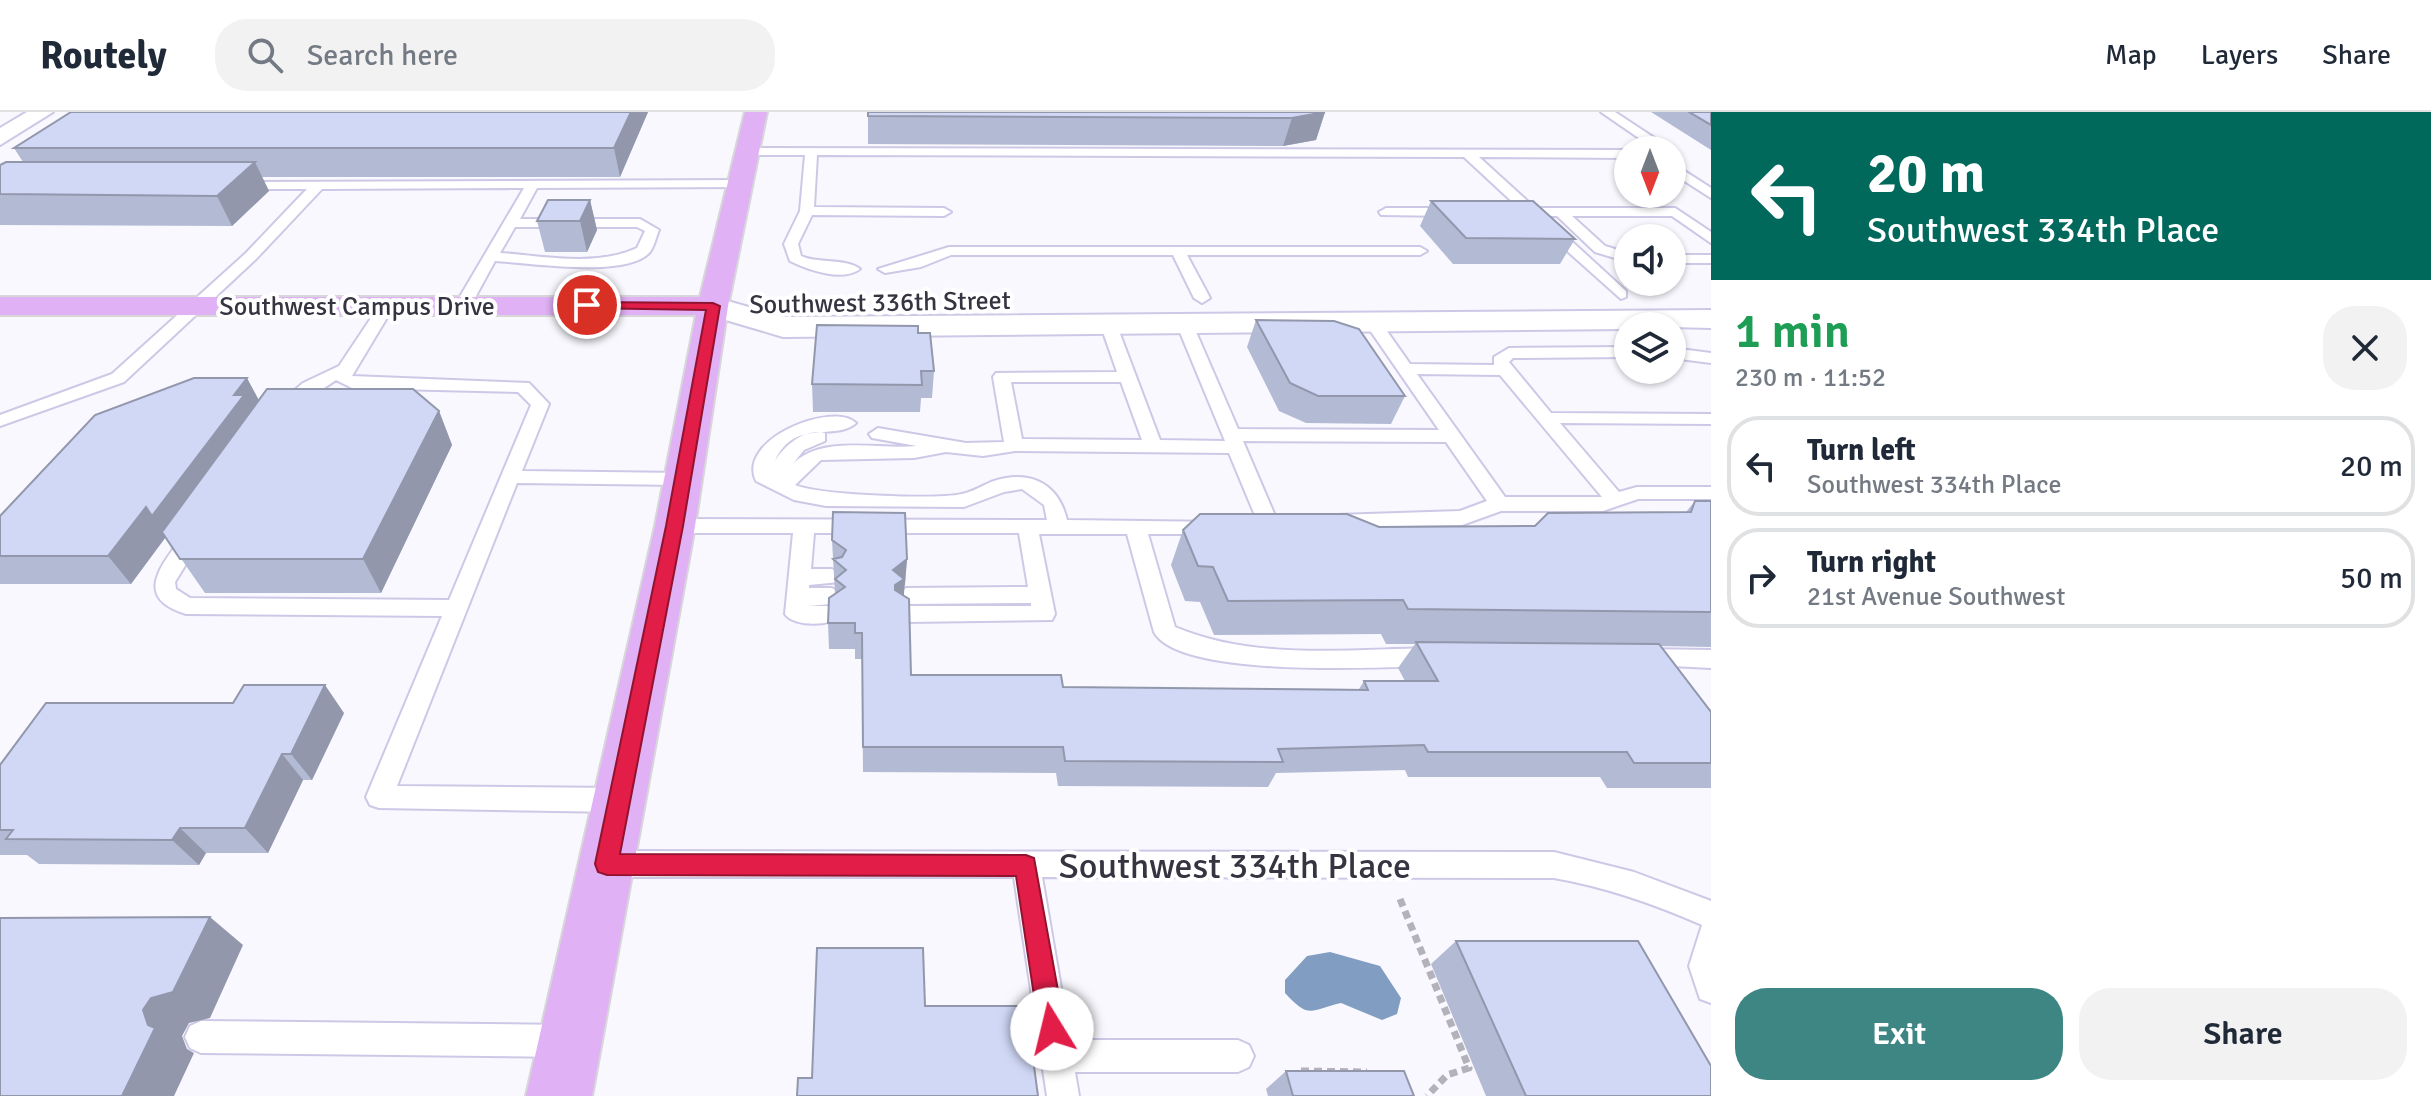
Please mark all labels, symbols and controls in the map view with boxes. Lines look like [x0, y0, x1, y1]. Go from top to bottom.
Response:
search box [215, 19, 775, 91]
text: Routely [40, 32, 167, 79]
icon: search [243, 33, 287, 77]
text: Search here [307, 37, 458, 74]
text: Map [2105, 38, 2157, 72]
text: Layers [2201, 38, 2278, 72]
text: Share [2322, 38, 2391, 72]
north arrow [1614, 136, 1686, 208]
map controls [1614, 136, 1686, 384]
text: 20 m [1867, 139, 1985, 208]
icon: left [1735, 144, 1839, 248]
text: Southwest 334th Place [1867, 208, 2219, 253]
button: sound [1614, 224, 1686, 296]
pin [553, 271, 621, 339]
icon: arrive [565, 283, 609, 327]
street label: Southwest 336th Street [749, 285, 1011, 321]
street label: Southwest Campus Drive [219, 291, 495, 323]
text: 1 min [1735, 302, 1850, 361]
button: close [2323, 306, 2407, 390]
button: layers [1614, 312, 1686, 384]
text: 230 m · 11:52 [1735, 362, 1886, 394]
text: Turn left [1807, 432, 1916, 469]
icon: left [1739, 444, 1783, 488]
text: 20 m [2340, 448, 2403, 485]
text: Southwest 334th Place [1807, 469, 2061, 501]
text: Turn right [1807, 544, 1936, 581]
icon: right [1739, 556, 1783, 600]
text: 50 m [2340, 560, 2403, 597]
text: 21st Avenue Southwest [1807, 581, 2065, 613]
street label: Southwest 334th Place [1059, 844, 1411, 889]
position arrow [1010, 987, 1094, 1071]
button: Exit [1735, 988, 2063, 1080]
button: Share [2079, 988, 2407, 1080]

